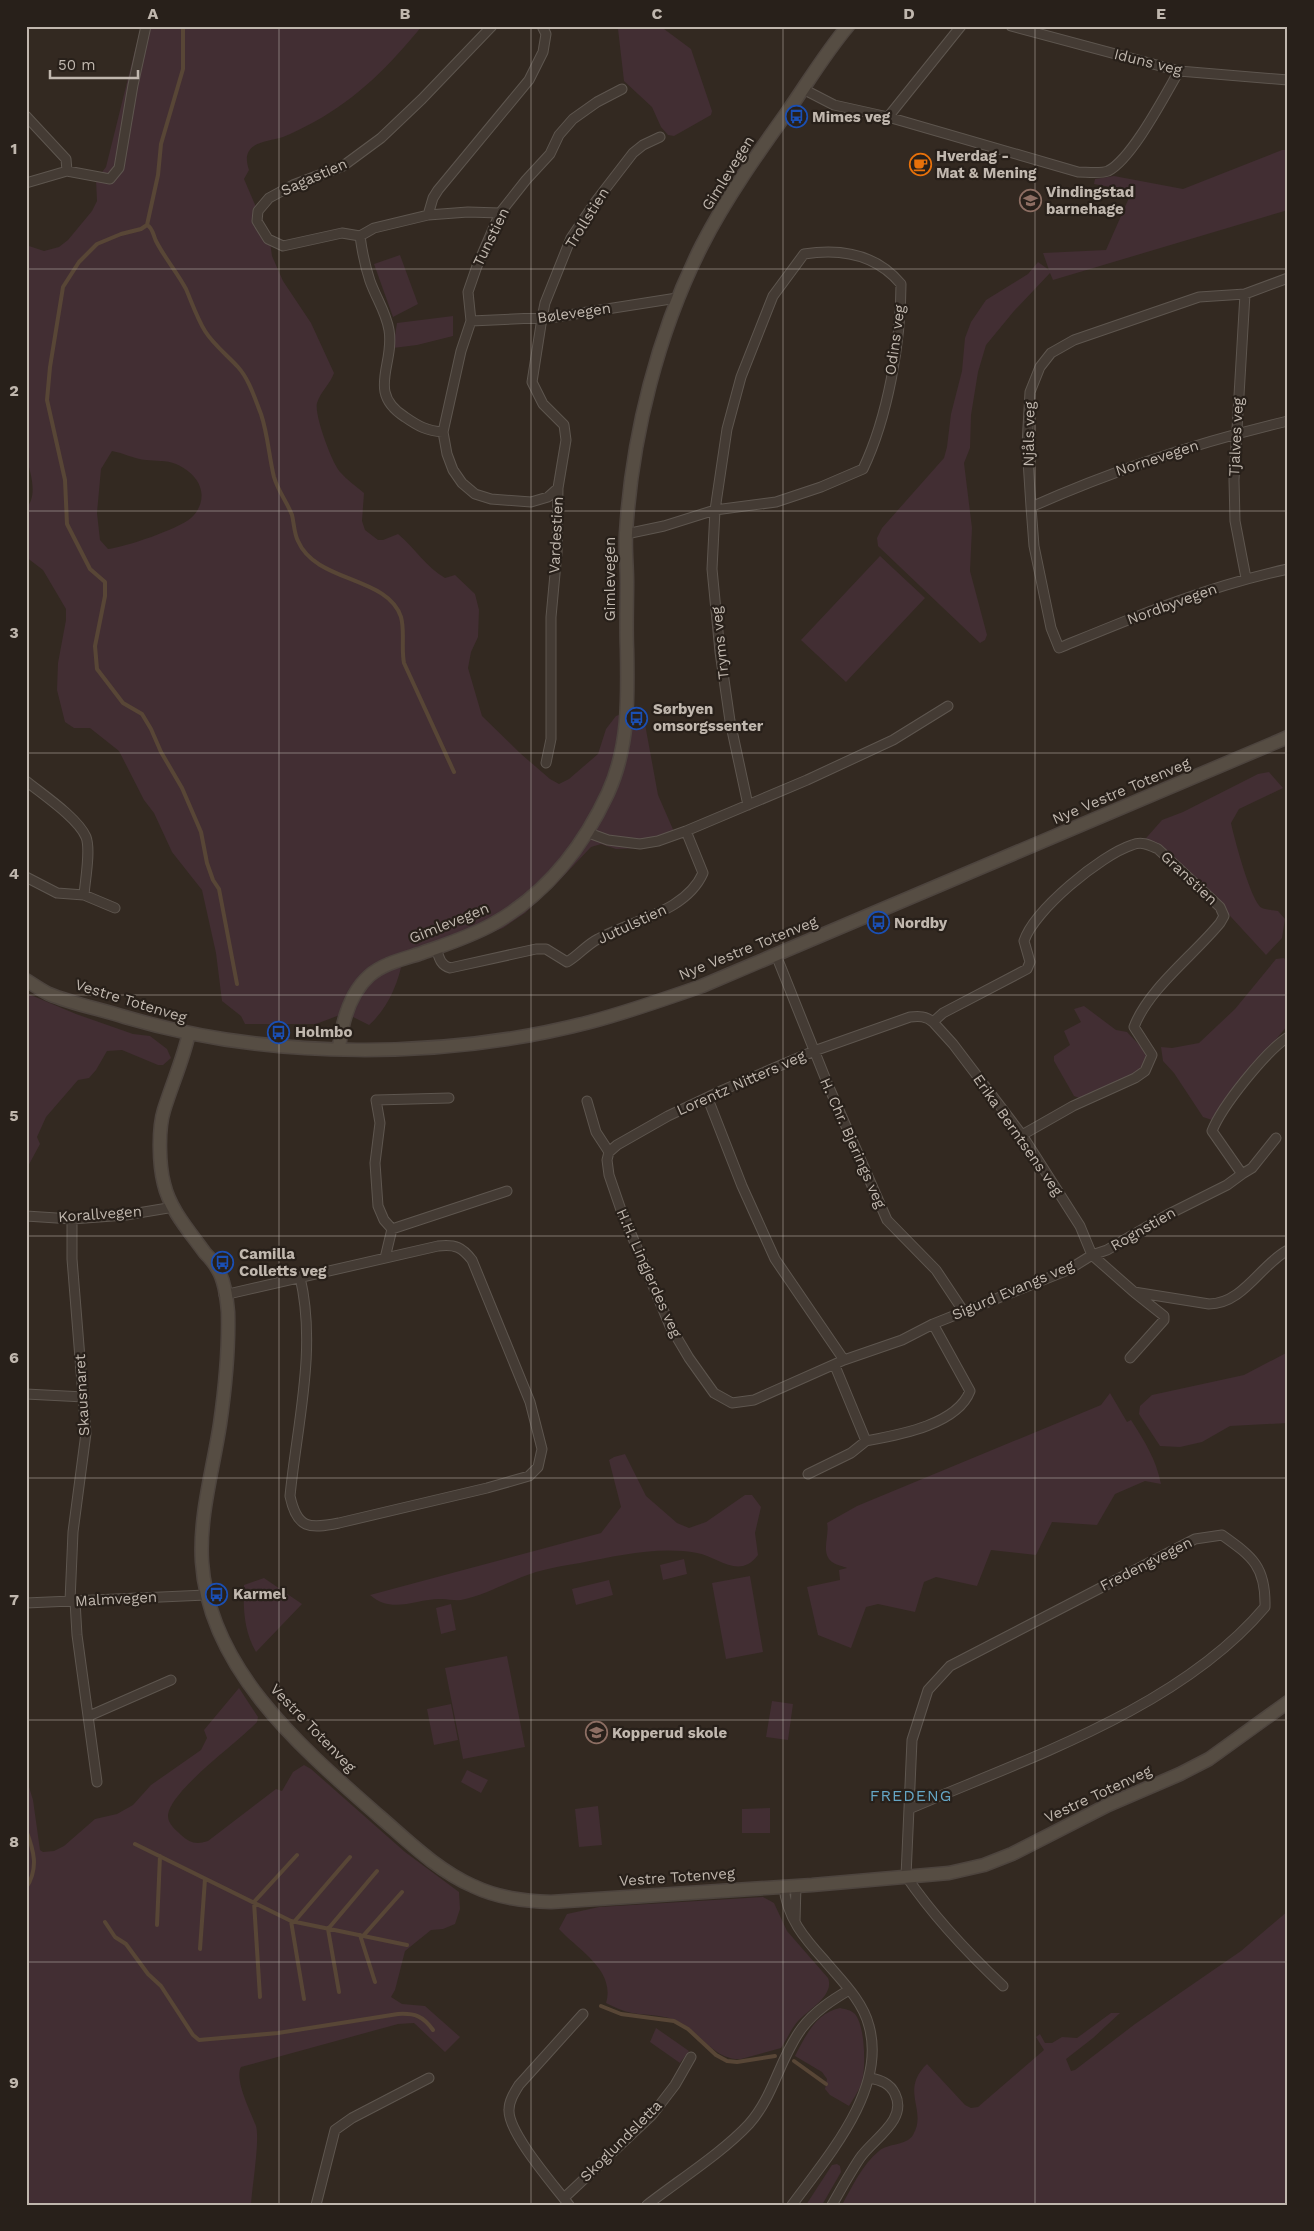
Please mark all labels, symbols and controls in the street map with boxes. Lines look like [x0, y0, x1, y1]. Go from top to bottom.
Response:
text: A [148, 4, 159, 23]
text: B [400, 4, 411, 23]
text: C [652, 4, 663, 23]
text: D [903, 4, 915, 23]
text: E [1156, 4, 1166, 23]
street label: Iduns veg [1112, 45, 1184, 79]
scale bar [50, 48, 138, 80]
text: 50 m [58, 56, 95, 74]
bus stop icon: Mimes veg [784, 105, 808, 129]
place label: Mimes veg [812, 108, 891, 126]
street label: Gimlevegen [698, 132, 758, 214]
text: 1 [11, 139, 17, 158]
place label: Hverdag - Mat & Mening [936, 147, 1037, 182]
cafe icon: Hverdag - Mat & Mening [908, 153, 932, 177]
street label: Sagastien [278, 154, 350, 200]
place label: Vindingstad barnehage [1046, 183, 1134, 218]
street label: Trollstien [561, 184, 613, 252]
school or university icon: Vindingstad barnehage [1018, 189, 1042, 213]
street label: Tunstien [469, 205, 513, 269]
street label: Bølevegen [536, 299, 612, 327]
street label: Odins veg [881, 304, 909, 376]
text: 2 [9, 381, 19, 400]
street label: Tjalves veg [1225, 397, 1247, 477]
street label: Njåls veg [1019, 401, 1039, 467]
street label: Nornevegen [1113, 436, 1201, 480]
street label: Vardestien [545, 496, 567, 574]
street label: Gimlevegen [601, 537, 619, 621]
street label: Nordbyvegen [1125, 579, 1219, 629]
street label: Tryms veg [707, 606, 733, 680]
text: 3 [9, 623, 19, 642]
place label: Sørbyen omsorgssenter [653, 700, 764, 735]
bus stop icon: Sørbyen omsorgssenter [625, 706, 649, 730]
street label: Nye Vestre Totenveg [1049, 754, 1193, 828]
street label: Granstien [1157, 847, 1221, 909]
text: 4 [9, 864, 19, 883]
street label: Gimlevegen [406, 899, 492, 947]
street label: Jutulstien [595, 900, 669, 948]
bus stop icon: Nordby [866, 911, 890, 935]
street label: Nye Vestre Totenveg [676, 912, 820, 984]
place label: Nordby [894, 914, 948, 932]
street label: Vestre Totenveg [73, 975, 189, 1027]
bus stop icon: Holmbo [267, 1020, 291, 1044]
place label: Holmbo [295, 1023, 352, 1041]
street label: Lorentz Nitters veg [674, 1046, 808, 1119]
street label: Erika Berntsens veg [969, 1071, 1067, 1199]
street label: H. Chr. Bjerings veg [816, 1075, 890, 1211]
text: 5 [9, 1106, 19, 1125]
street label: Korallvegen [58, 1202, 142, 1226]
street label: Rognstien [1107, 1203, 1179, 1255]
street label: H.H. Lingjerdes veg [613, 1206, 685, 1340]
place label: Camilla Colletts veg [239, 1245, 327, 1280]
bus stop icon: Camilla Colletts veg [211, 1251, 235, 1275]
street label: Sigurd Evangs veg [949, 1256, 1077, 1324]
text: 6 [9, 1348, 19, 1367]
street label: Skausnaret [71, 1353, 93, 1436]
street label: Fredengvegen [1097, 1533, 1195, 1595]
bus stop icon: Karmel [205, 1582, 229, 1606]
place label: Karmel [233, 1585, 286, 1603]
street label: Malmvegen [74, 1588, 158, 1610]
text: 7 [9, 1590, 19, 1609]
street label: Vestre Totenveg [266, 1680, 360, 1776]
school or university icon: Kopperud skole [584, 1721, 608, 1745]
place label: Kopperud skole [612, 1724, 728, 1742]
street label: Vestre Totenveg [1042, 1761, 1154, 1827]
district label: FREDENG [870, 1786, 952, 1805]
text: 8 [9, 1832, 19, 1851]
street label: Vestre Totenveg [619, 1864, 735, 1890]
text: 9 [9, 2073, 19, 2092]
street label: Skoglundsletta [576, 2096, 666, 2186]

